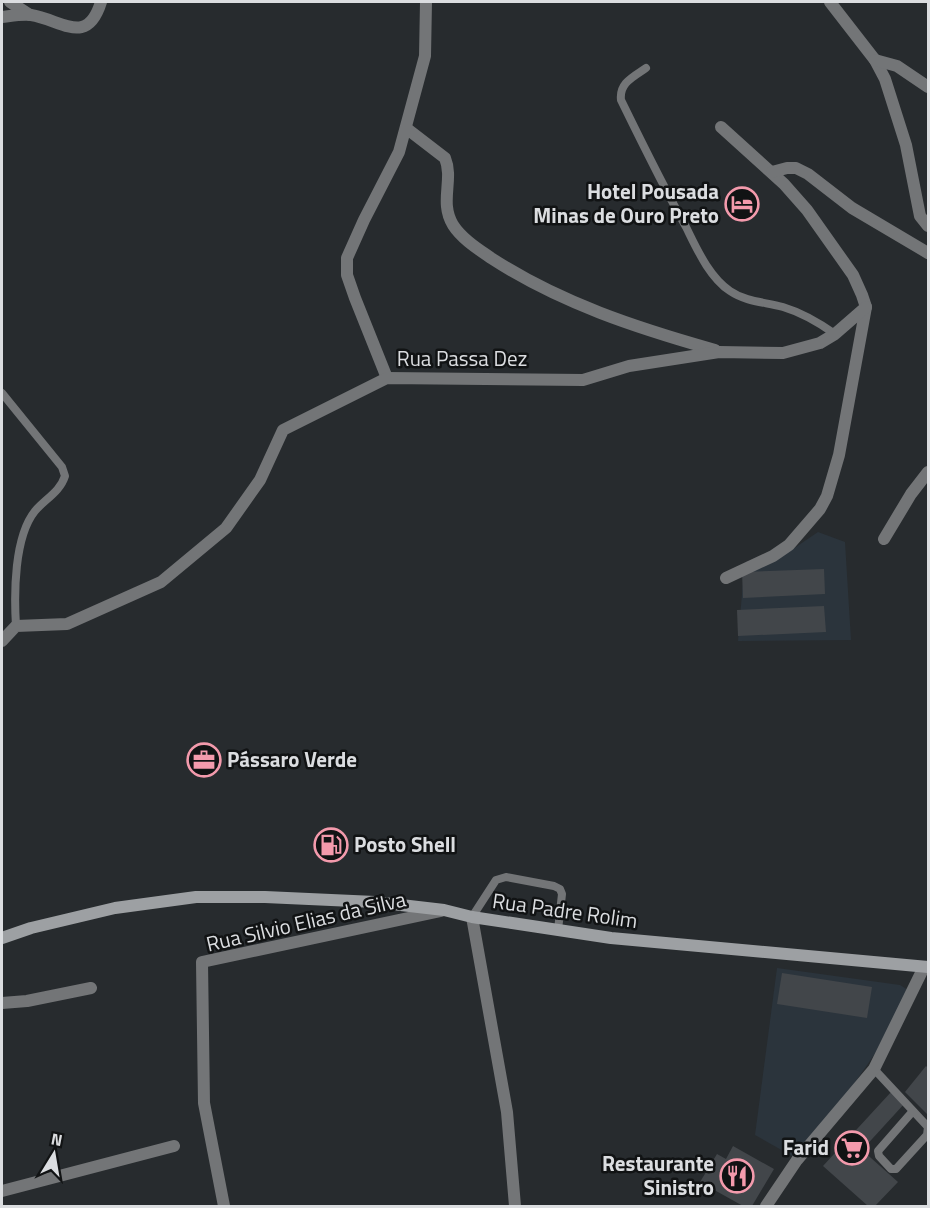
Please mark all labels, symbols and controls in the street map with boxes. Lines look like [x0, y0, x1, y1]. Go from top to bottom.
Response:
place label: Hotel Pousada Minas de Ouro Preto [533, 175, 719, 231]
hotel icon: Hotel Pousada Minas de Ouro Preto [724, 186, 760, 222]
street label: Rua Passa Dez [397, 342, 527, 374]
office icon: Pássaro Verde [186, 742, 222, 778]
place label: Pássaro Verde [227, 743, 357, 775]
fuel station icon: Posto Shell [313, 827, 349, 863]
place label: Posto Shell [354, 828, 456, 860]
street label: Rua Silvio Elias da Silva [203, 882, 409, 960]
street label: Rua Padre Rolim [490, 884, 640, 936]
north arrow [24, 1124, 84, 1184]
text: N [49, 1126, 65, 1152]
supermarket icon: Farid [834, 1130, 870, 1166]
place label: Farid [783, 1131, 829, 1163]
place label: Restaurante Sinistro [602, 1147, 714, 1203]
restaurant icon: Restaurante Sinistro [719, 1158, 755, 1194]

